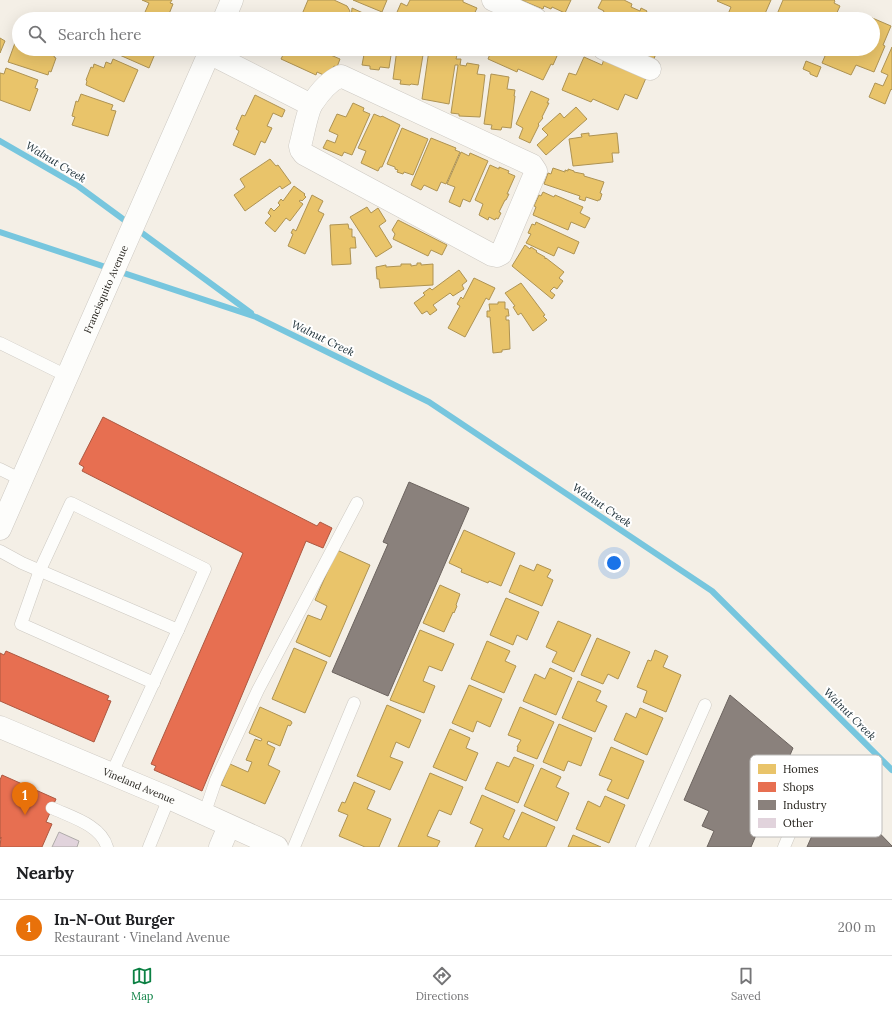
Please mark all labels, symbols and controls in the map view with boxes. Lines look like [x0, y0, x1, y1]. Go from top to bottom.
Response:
search box [12, 12, 880, 56]
icon: search [26, 23, 48, 45]
text: Search here [58, 25, 141, 44]
water label: Walnut Creek [23, 138, 89, 186]
street label: Francisquito Avenue [81, 243, 131, 335]
water label: Walnut Creek [289, 317, 357, 359]
water label: Walnut Creek [570, 480, 634, 530]
your location [604, 553, 624, 573]
water label: Walnut Creek [821, 685, 879, 743]
legend [750, 755, 882, 837]
text: Homes [783, 762, 819, 776]
street label: Vineland Avenue [100, 765, 178, 807]
text: Shops [783, 780, 814, 794]
pin: 1 [12, 782, 38, 815]
text: Industry [783, 798, 827, 812]
text: Other [783, 816, 814, 830]
text: Nearby [16, 862, 74, 884]
text: In-N-Out Burger [54, 910, 175, 929]
text: 1 [26, 919, 32, 936]
text: 200 m [838, 919, 876, 936]
text: Restaurant · Vineland Avenue [54, 929, 230, 946]
tab: Map [131, 965, 153, 1003]
tab: Directions [416, 965, 469, 1003]
tab: Saved [731, 965, 761, 1003]

